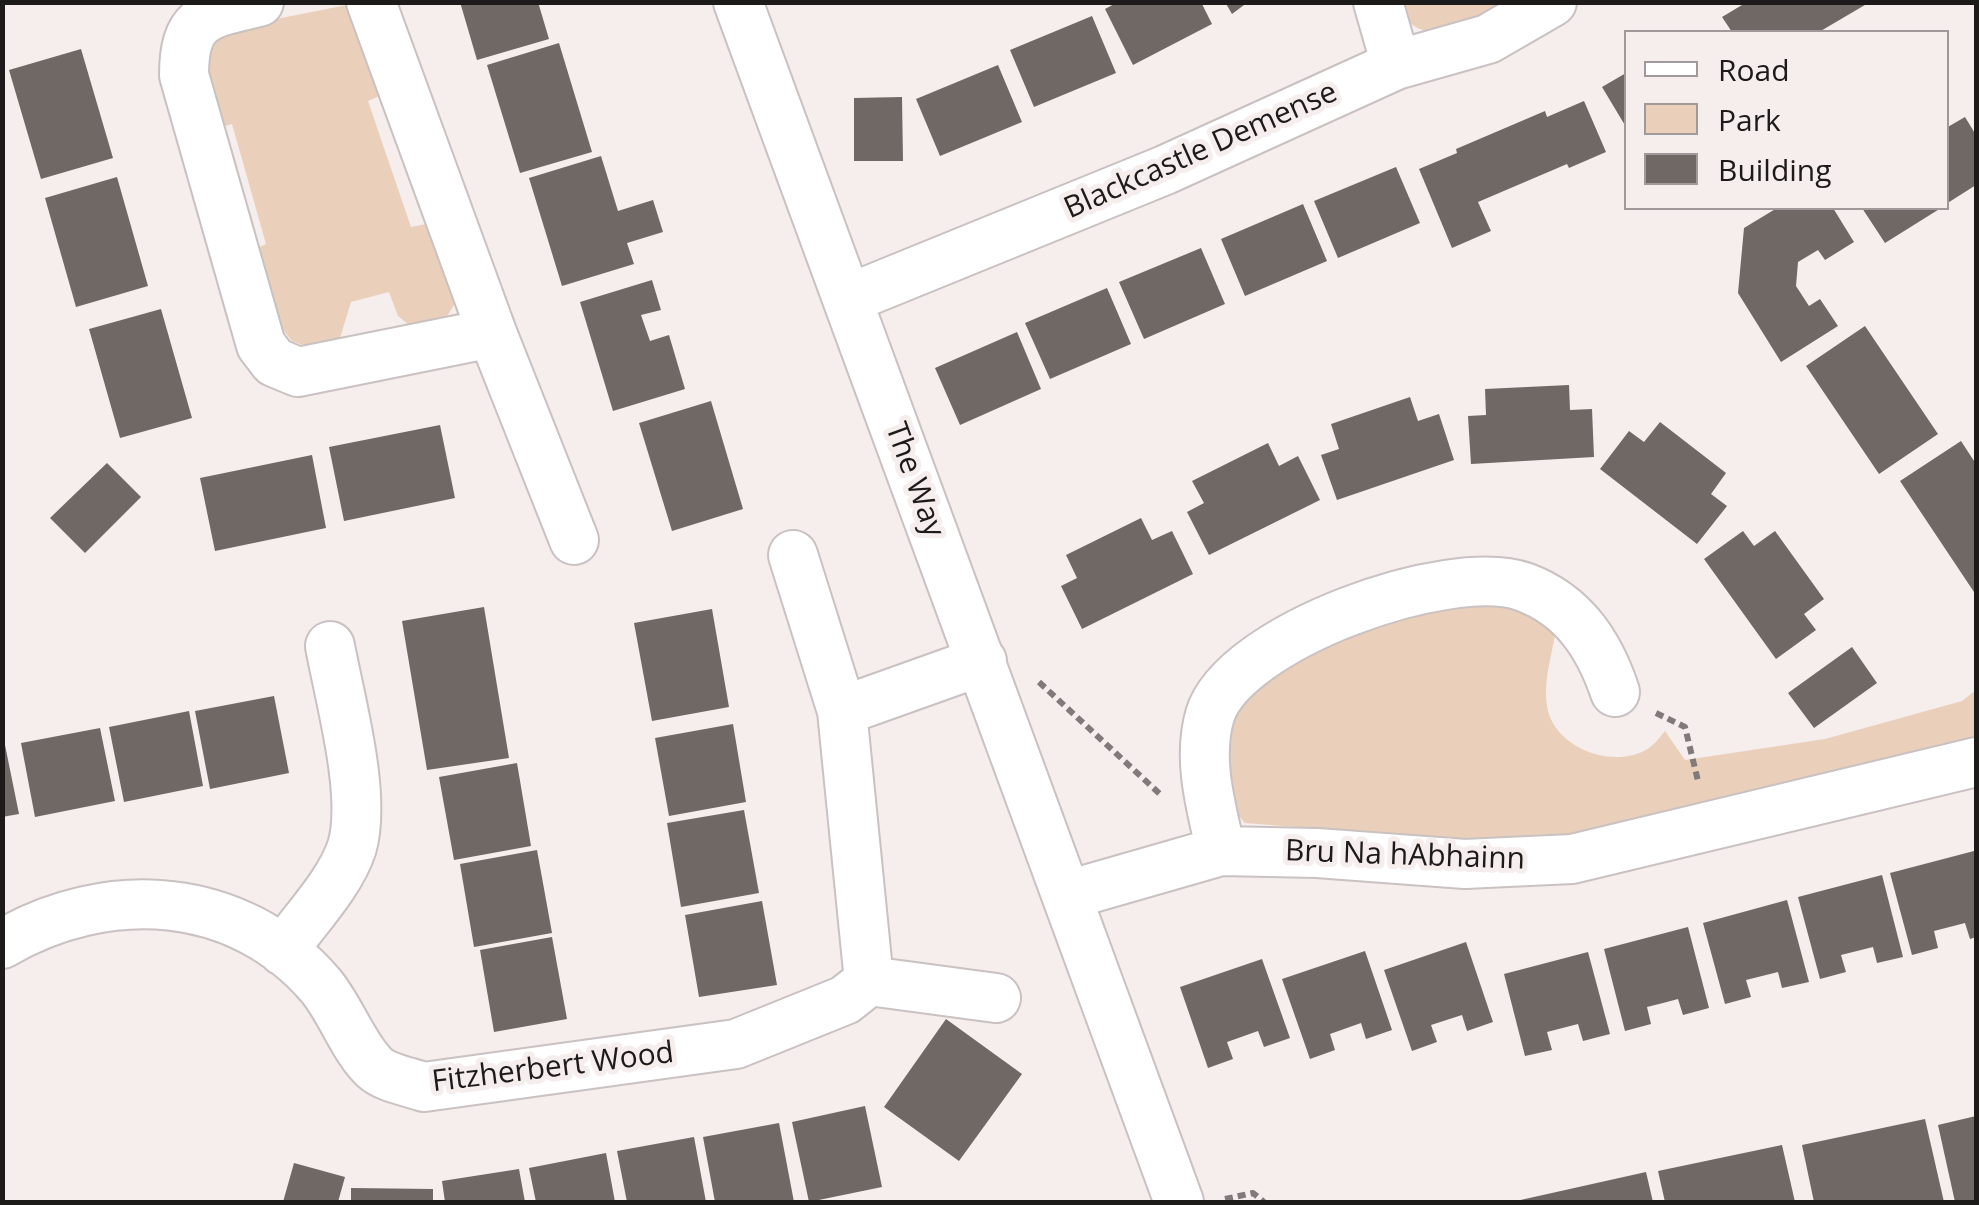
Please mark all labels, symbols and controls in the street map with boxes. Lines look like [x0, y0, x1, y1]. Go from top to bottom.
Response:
legend [1624, 30, 1949, 210]
text: Road [1718, 49, 1790, 90]
street label: Blackcastle Demense [1059, 75, 1343, 227]
text: Park [1718, 99, 1781, 140]
text: Building [1718, 149, 1832, 190]
street label: The Way [877, 418, 951, 542]
street label: Bru Na hAbhainn [1284, 834, 1526, 878]
street label: Fitzherbert Wood [430, 1035, 676, 1101]

